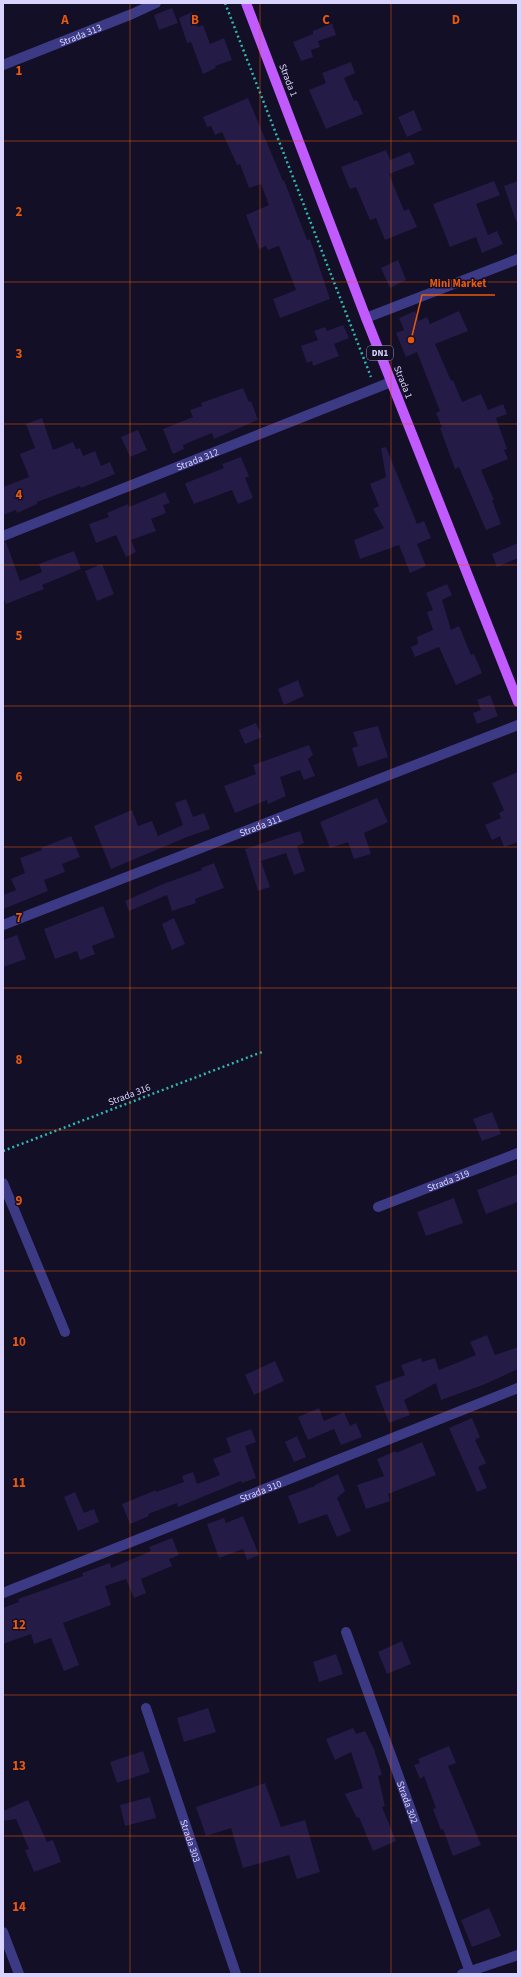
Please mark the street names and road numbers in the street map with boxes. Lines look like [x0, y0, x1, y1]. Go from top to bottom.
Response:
street label: Strada 313 [57, 21, 104, 50]
street label: Strada 1 [275, 62, 301, 99]
road number: DN1 [367, 346, 393, 360]
street label: Strada 1 [390, 364, 416, 401]
street label: Strada 312 [174, 445, 221, 475]
street label: Strada 311 [237, 811, 284, 841]
street label: Strada 316 [106, 1080, 153, 1109]
street label: Strada 319 [425, 1166, 472, 1195]
street label: Strada 310 [238, 1477, 284, 1506]
street label: Strada 302 [393, 1779, 421, 1826]
street label: Strada 303 [176, 1818, 204, 1864]

